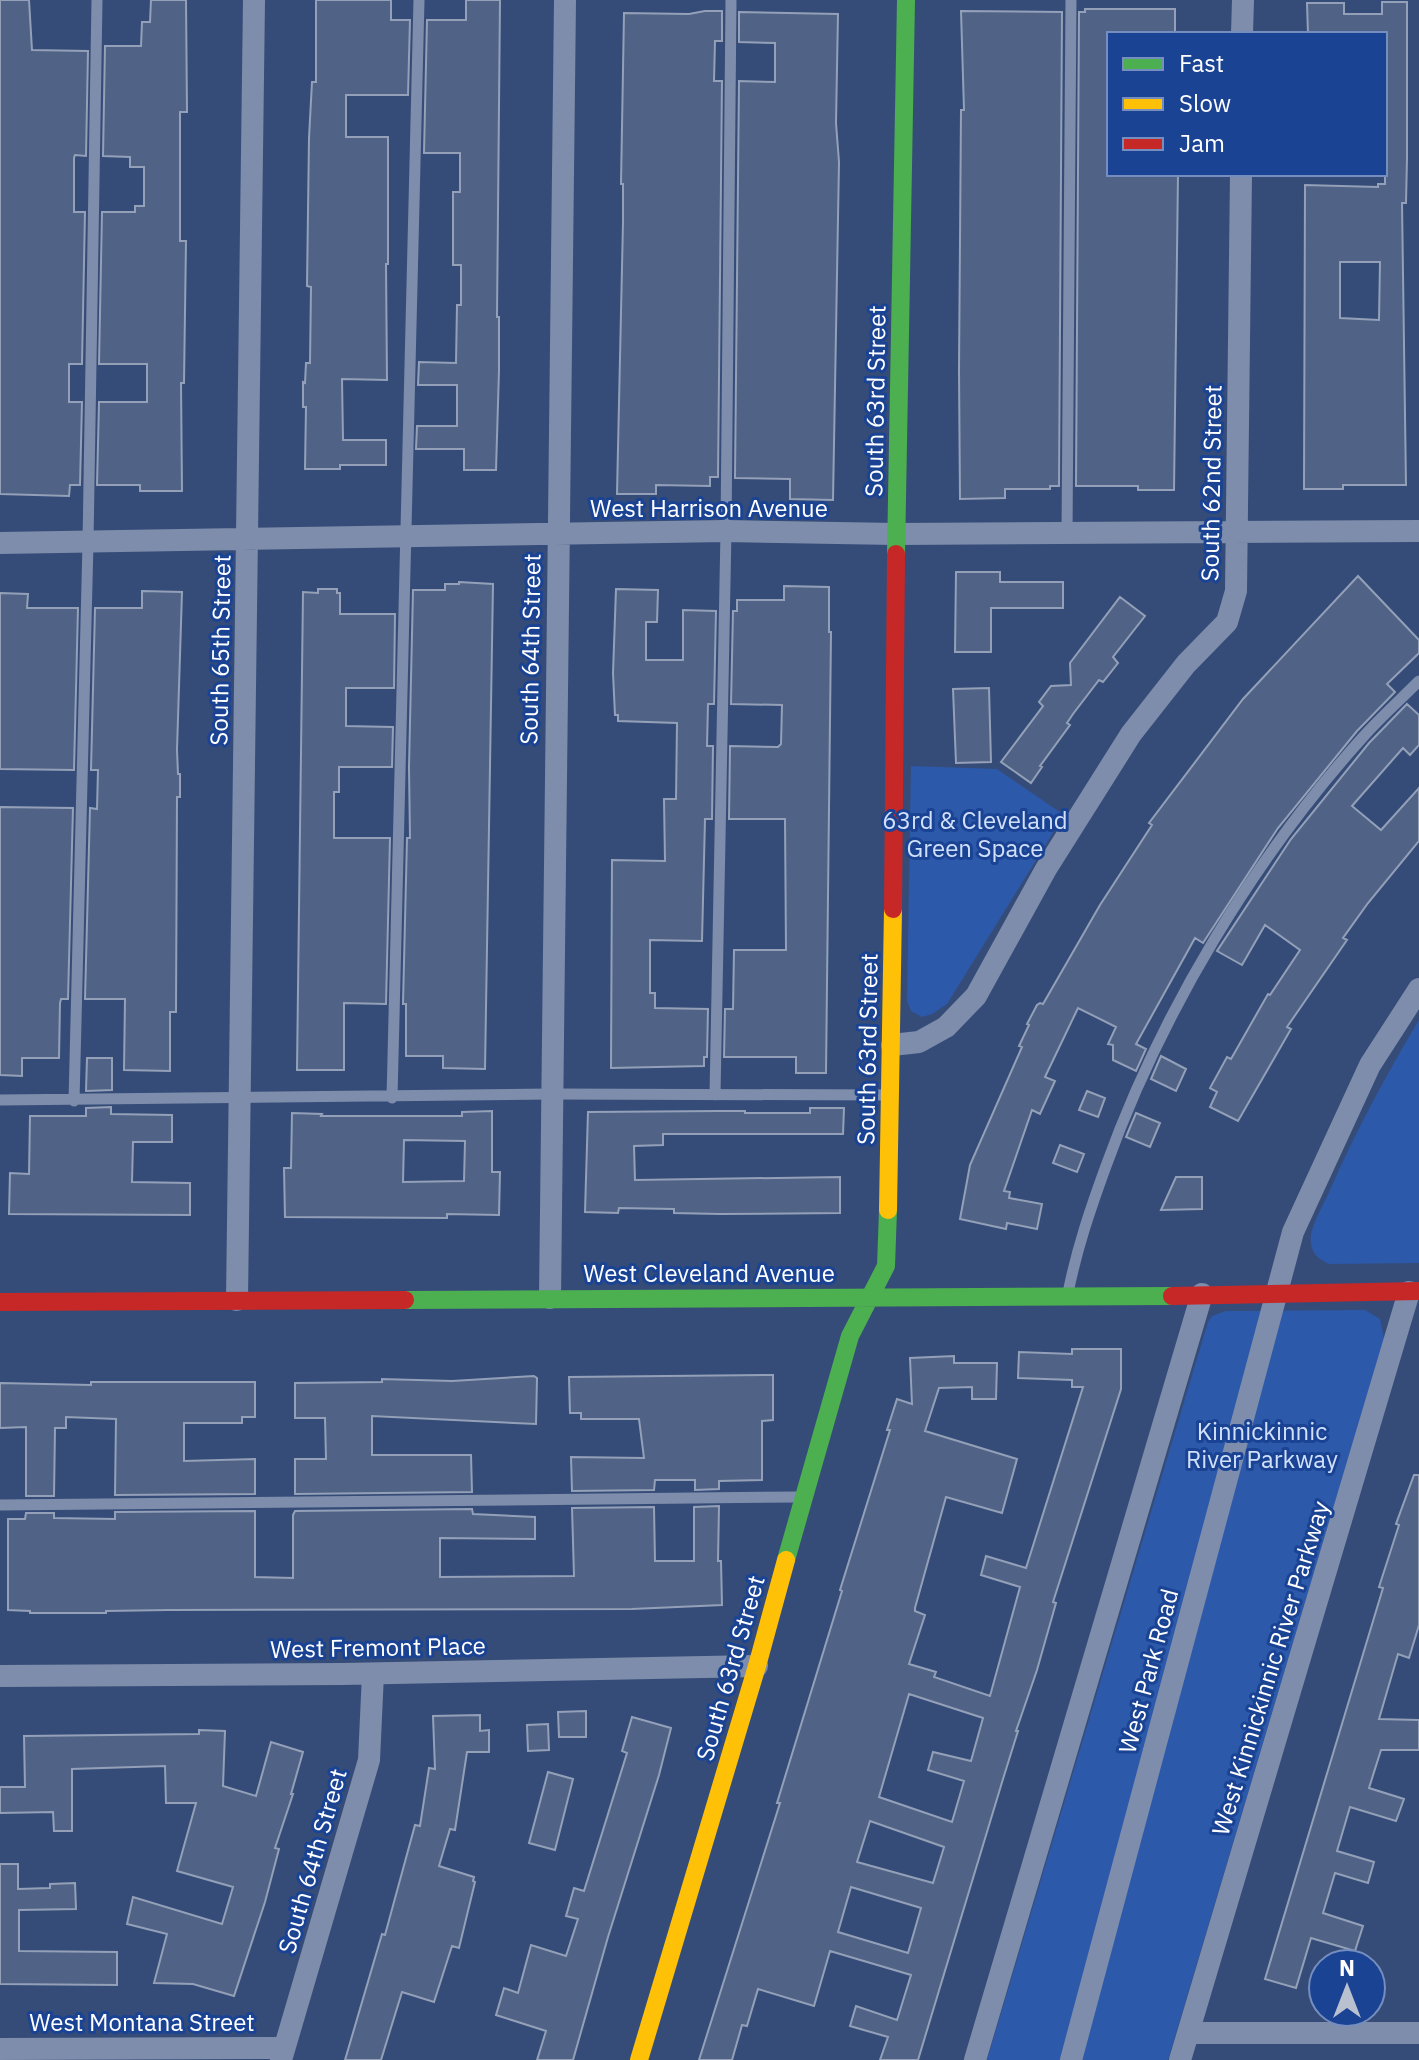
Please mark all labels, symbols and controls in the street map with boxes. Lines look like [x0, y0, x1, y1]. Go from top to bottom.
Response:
legend [1107, 32, 1387, 176]
text: Fast [1179, 47, 1224, 79]
text: Slow [1179, 87, 1231, 119]
text: Jam [1179, 127, 1225, 159]
street label: South 63rd Street [857, 305, 893, 497]
street label: South 62nd Street [1193, 384, 1229, 582]
street label: West Harrison Avenue [590, 492, 828, 524]
street label: South 64th Street [512, 553, 548, 745]
street label: South 65th Street [202, 554, 238, 746]
park label: 63rd & Cleveland Green Space [882, 804, 1068, 864]
street label: South 63rd Street [849, 953, 885, 1145]
street label: West Cleveland Avenue [583, 1257, 835, 1289]
park label: Kinnickinnic River Parkway [1186, 1415, 1338, 1475]
street label: West Kinnickinnic River Parkway [1204, 1497, 1336, 1839]
street label: South 63rd Street [688, 1571, 772, 1765]
street label: West Park Road [1111, 1585, 1185, 1757]
street label: West Fremont Place [270, 1629, 486, 1665]
street label: South 64th Street [270, 1765, 354, 1957]
north arrow [1307, 1948, 1387, 2028]
text: N [1339, 1953, 1355, 1982]
street label: West Montana Street [29, 2006, 255, 2038]

